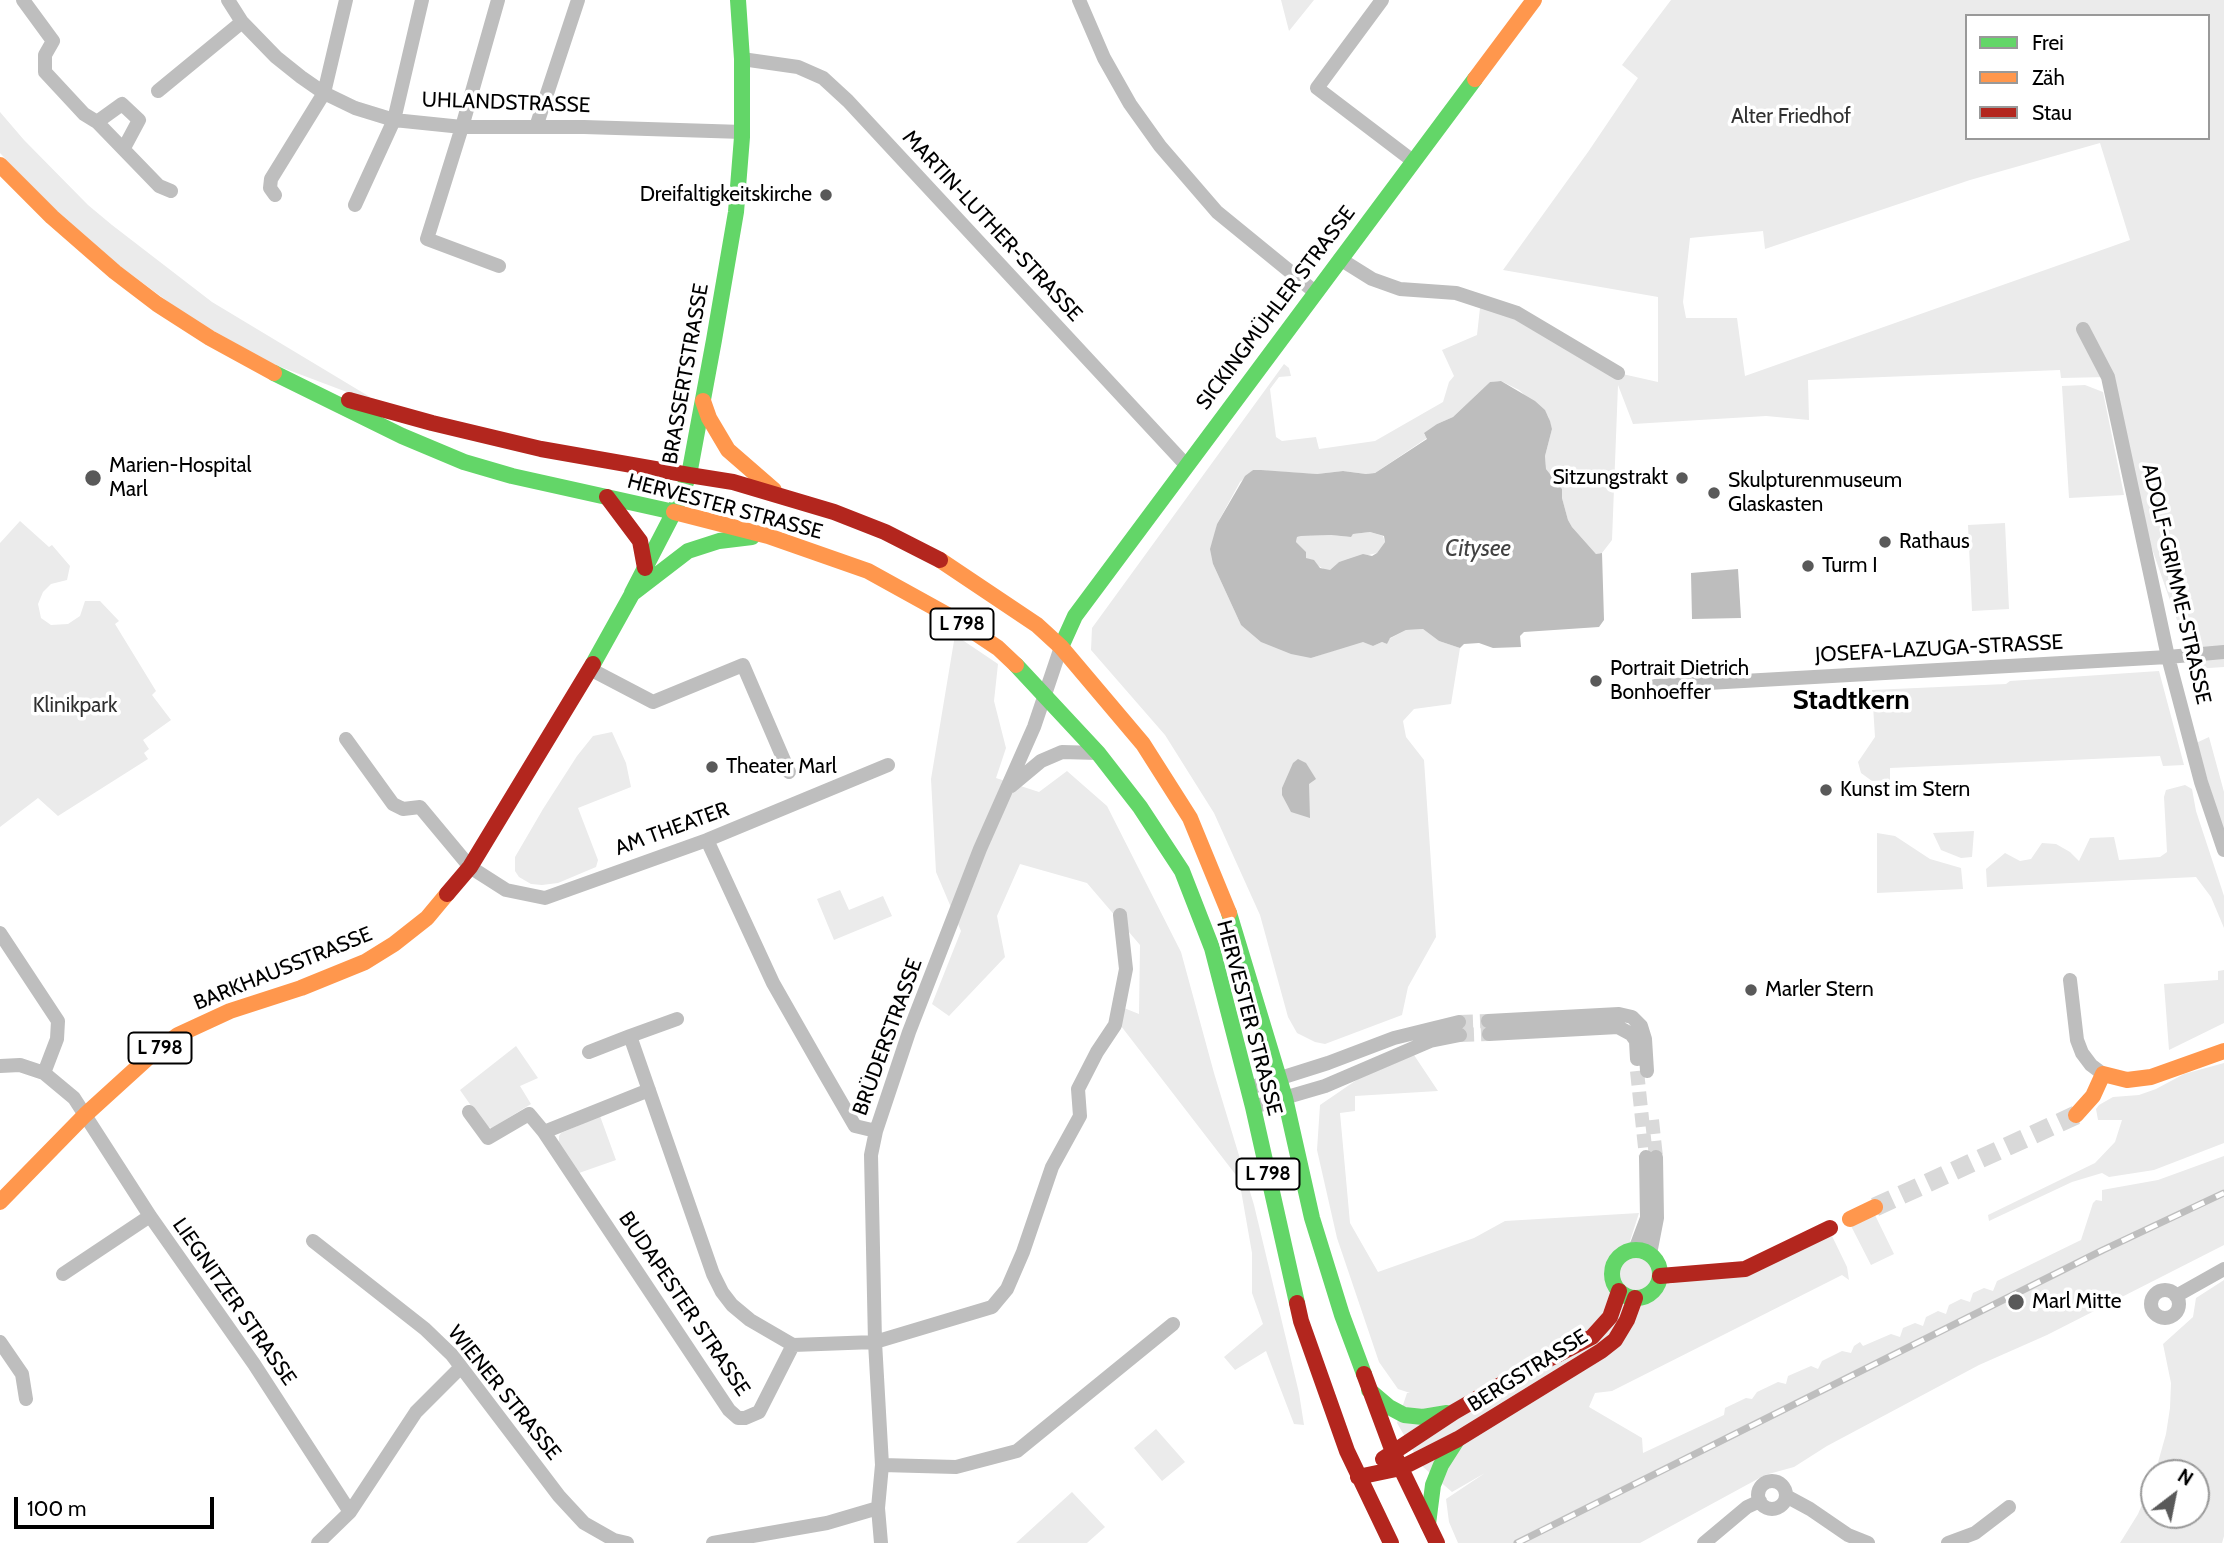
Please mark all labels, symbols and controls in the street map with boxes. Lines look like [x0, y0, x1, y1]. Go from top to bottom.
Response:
legend [1965, 14, 2210, 140]
text: Frei [2032, 30, 2064, 55]
text: Zäh [2032, 65, 2065, 90]
street label: UHLANDSTRASSE [421, 87, 591, 119]
text: Stau [2032, 100, 2072, 125]
park label: Alter Friedhof [1731, 104, 1851, 130]
street label: MARTIN-LUTHER-STRASSE [897, 125, 1087, 327]
place label: Dreifaltigkeitskirche [640, 182, 812, 208]
marker: Dreifaltigkeitskirche [818, 187, 834, 203]
street label: SICKINGMÜHLER STRASSE [1191, 201, 1361, 415]
street label: BRASSERTSTRASSE [658, 282, 714, 466]
place label: Marien-Hospital Marl [109, 453, 252, 503]
street label: ADOLF-GRIMME-STRASSE [2136, 461, 2216, 707]
place label: Sitzungstrakt [1552, 465, 1668, 491]
marker: Marien-Hospital Marl [83, 468, 103, 488]
place label: Skulpturenmuseum Glaskasten [1728, 468, 1902, 518]
street label: HERVESTER STRASSE [625, 469, 825, 545]
marker: Sitzungstrakt [1674, 470, 1690, 486]
marker: Skulpturenmuseum Glaskasten [1706, 485, 1722, 501]
place label: Rathaus [1899, 529, 1970, 555]
marker: Rathaus [1877, 534, 1893, 550]
water label: Citysee [1445, 535, 1511, 563]
place label: Turm I [1822, 553, 1878, 579]
marker: Turm I [1800, 558, 1816, 574]
road number: L 798 [930, 608, 993, 639]
street label: JOSEFA-LAZUGA-STRASSE [1814, 630, 2064, 668]
place label: Portrait Dietrich Bonhoeffer [1610, 656, 1749, 706]
marker: Portrait Dietrich Bonhoeffer [1588, 673, 1604, 689]
district label: Stadtkern [1792, 684, 1910, 718]
park label: Klinikpark [33, 693, 117, 719]
place label: Theater Marl [726, 754, 837, 780]
marker: Theater Marl [704, 759, 720, 775]
place label: Kunst im Stern [1840, 777, 1970, 803]
marker: Kunst im Stern [1818, 782, 1834, 798]
street label: AM THEATER [611, 797, 733, 861]
street label: HERVESTER STRASSE [1211, 918, 1287, 1118]
street label: BARKHAUSSTRASSE [190, 922, 376, 1016]
street label: BRÜDERSTRASSE [848, 955, 928, 1119]
place label: Marler Stern [1765, 977, 1874, 1003]
marker: Marler Stern [1743, 982, 1759, 998]
road number: L 798 [128, 1032, 192, 1064]
road number: L 798 [1236, 1158, 1300, 1190]
street label: BUDAPESTER STRASSE [613, 1207, 755, 1401]
street label: LIEGNITZER STRASSE [167, 1213, 301, 1391]
place label: Marl Mitte [2032, 1289, 2121, 1315]
marker: Marl Mitte [2006, 1292, 2026, 1312]
street label: WIENER STRASSE [442, 1321, 566, 1465]
street label: BERGSTRASSE [1464, 1324, 1592, 1418]
north arrow [2140, 1459, 2210, 1529]
text: N [2174, 1464, 2197, 1491]
scale bar [18, 1484, 217, 1528]
text: 100 m [27, 1496, 86, 1521]

